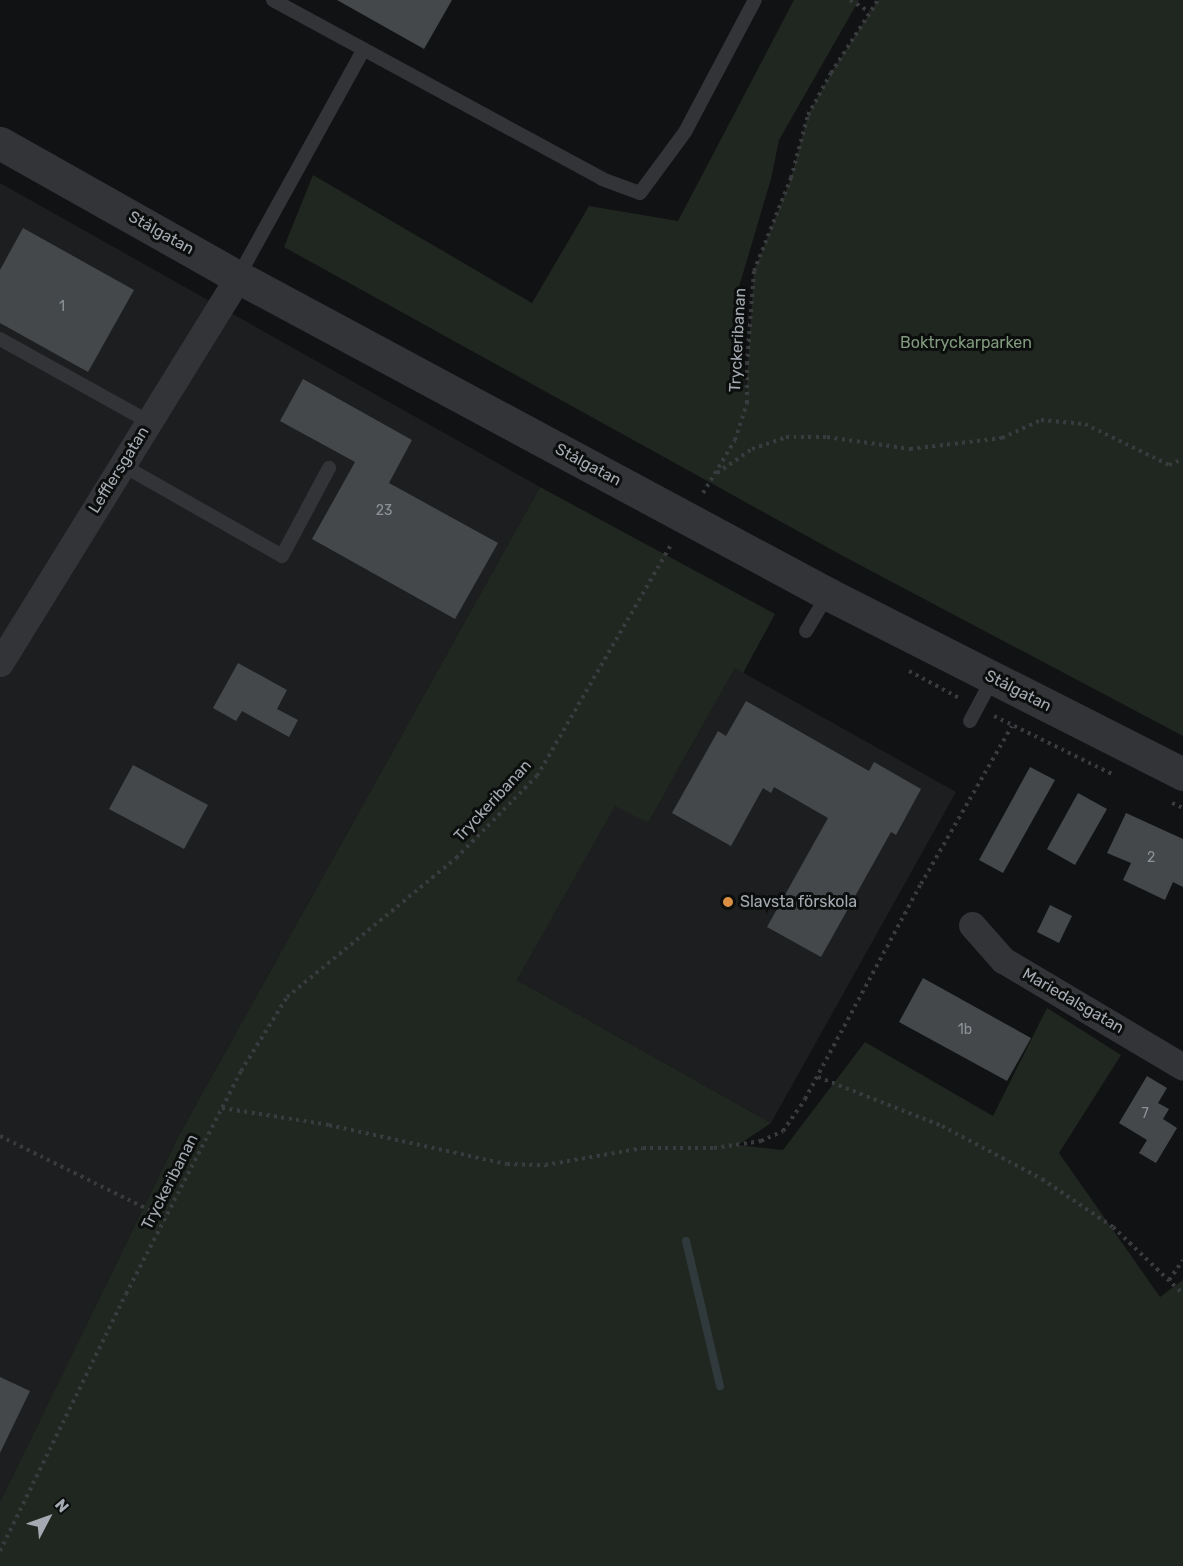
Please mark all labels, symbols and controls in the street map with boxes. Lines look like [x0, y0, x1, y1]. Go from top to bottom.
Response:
street label: Stålgatan [125, 207, 197, 259]
street label: Tryckeribanan [726, 287, 750, 393]
house number: 1 [59, 299, 65, 315]
park label: Boktryckarparken [900, 333, 1032, 353]
street label: Lefflersgatan [85, 423, 153, 517]
street label: Stålgatan [552, 440, 624, 490]
house number: 23 [376, 503, 392, 519]
street label: Stålgatan [982, 666, 1054, 716]
street label: Tryckeribanan [450, 756, 536, 846]
house number: 2 [1147, 850, 1155, 866]
place label: Slavsta förskola [740, 892, 857, 912]
marker: Slavsta förskola [721, 895, 735, 909]
street label: Mariedalsgatan [1019, 964, 1127, 1038]
house number: 1b [958, 1022, 972, 1038]
house number: 7 [1141, 1106, 1149, 1122]
street label: Tryckeribanan [138, 1131, 202, 1233]
north arrow [18, 1488, 78, 1548]
text: N [51, 1495, 73, 1516]

